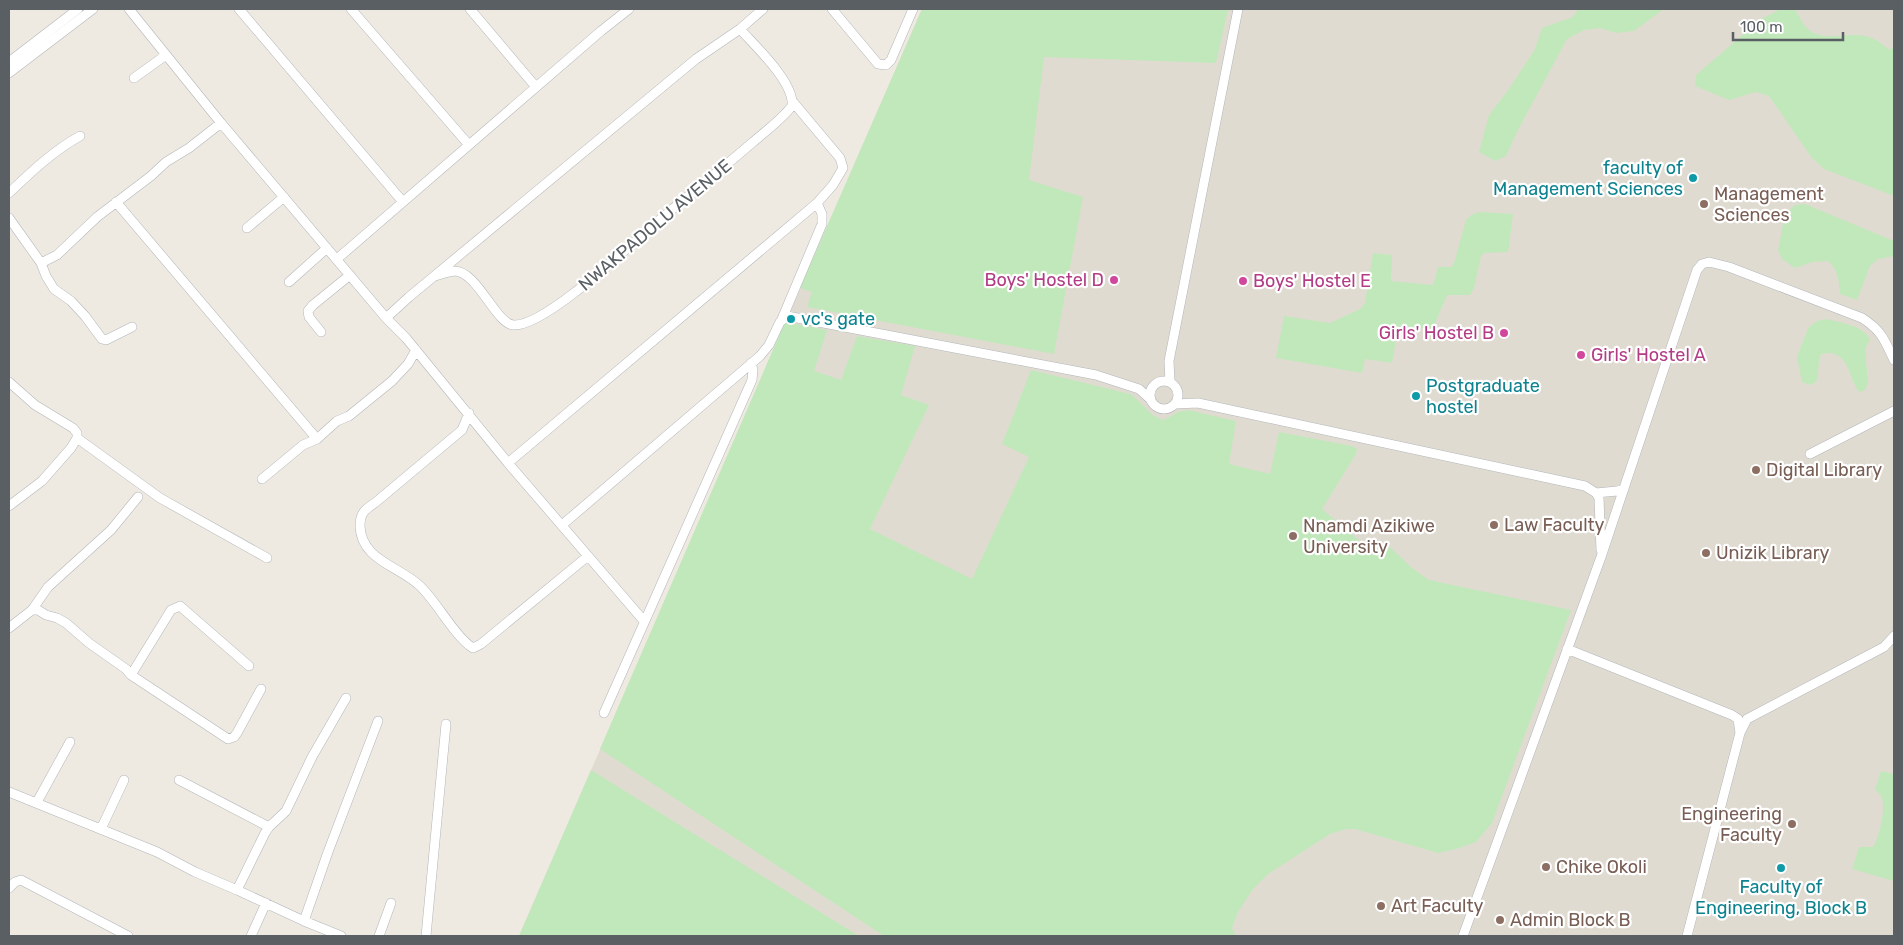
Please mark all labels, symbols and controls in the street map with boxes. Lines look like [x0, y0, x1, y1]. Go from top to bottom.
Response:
scale bar [1733, 10, 1843, 42]
text: 100 m [1740, 18, 1782, 36]
street label: NWAKPADOLU AVENUE [574, 155, 736, 295]
place label: faculty of Management Sciences [1493, 157, 1683, 200]
marker: faculty of Management Sciences [1687, 172, 1699, 184]
place label: Management Sciences [1714, 183, 1824, 226]
marker: Management Sciences [1698, 198, 1710, 210]
place label: Boys' Hostel D [985, 269, 1104, 291]
place label: Boys' Hostel E [1253, 270, 1371, 292]
marker: Boys' Hostel D [1108, 274, 1120, 286]
marker: Boys' Hostel E [1237, 275, 1249, 287]
place label: vc's gate [801, 308, 875, 330]
marker: vc's gate [785, 313, 797, 325]
place label: Girls' Hostel B [1379, 322, 1494, 344]
marker: Girls' Hostel B [1498, 327, 1510, 339]
place label: Girls' Hostel A [1591, 344, 1706, 366]
marker: Girls' Hostel A [1575, 349, 1587, 361]
place label: Postgraduate hostel [1426, 375, 1540, 418]
marker: Postgraduate hostel [1410, 390, 1422, 402]
place label: Digital Library [1766, 459, 1882, 481]
marker: Digital Library [1750, 464, 1762, 476]
place label: Law Faculty [1504, 514, 1605, 536]
place label: Nnamdi Azikiwe University [1303, 515, 1435, 558]
marker: Law Faculty [1488, 519, 1500, 531]
marker: Nnamdi Azikiwe University [1287, 530, 1299, 542]
place label: Unizik Library [1716, 542, 1830, 564]
marker: Unizik Library [1700, 547, 1712, 559]
place label: Engineering Faculty [1681, 803, 1782, 846]
marker: Engineering Faculty [1786, 818, 1798, 830]
place label: Chike Okoli [1556, 856, 1647, 878]
marker: Chike Okoli [1540, 861, 1552, 873]
marker: Faculty of Engineering, Block B [1775, 862, 1787, 874]
place label: Faculty of Engineering, Block B [1695, 876, 1867, 919]
place label: Art Faculty [1391, 895, 1483, 917]
marker: Art Faculty [1375, 900, 1387, 912]
place label: Admin Block B [1510, 909, 1631, 931]
marker: Admin Block B [1494, 914, 1506, 926]

